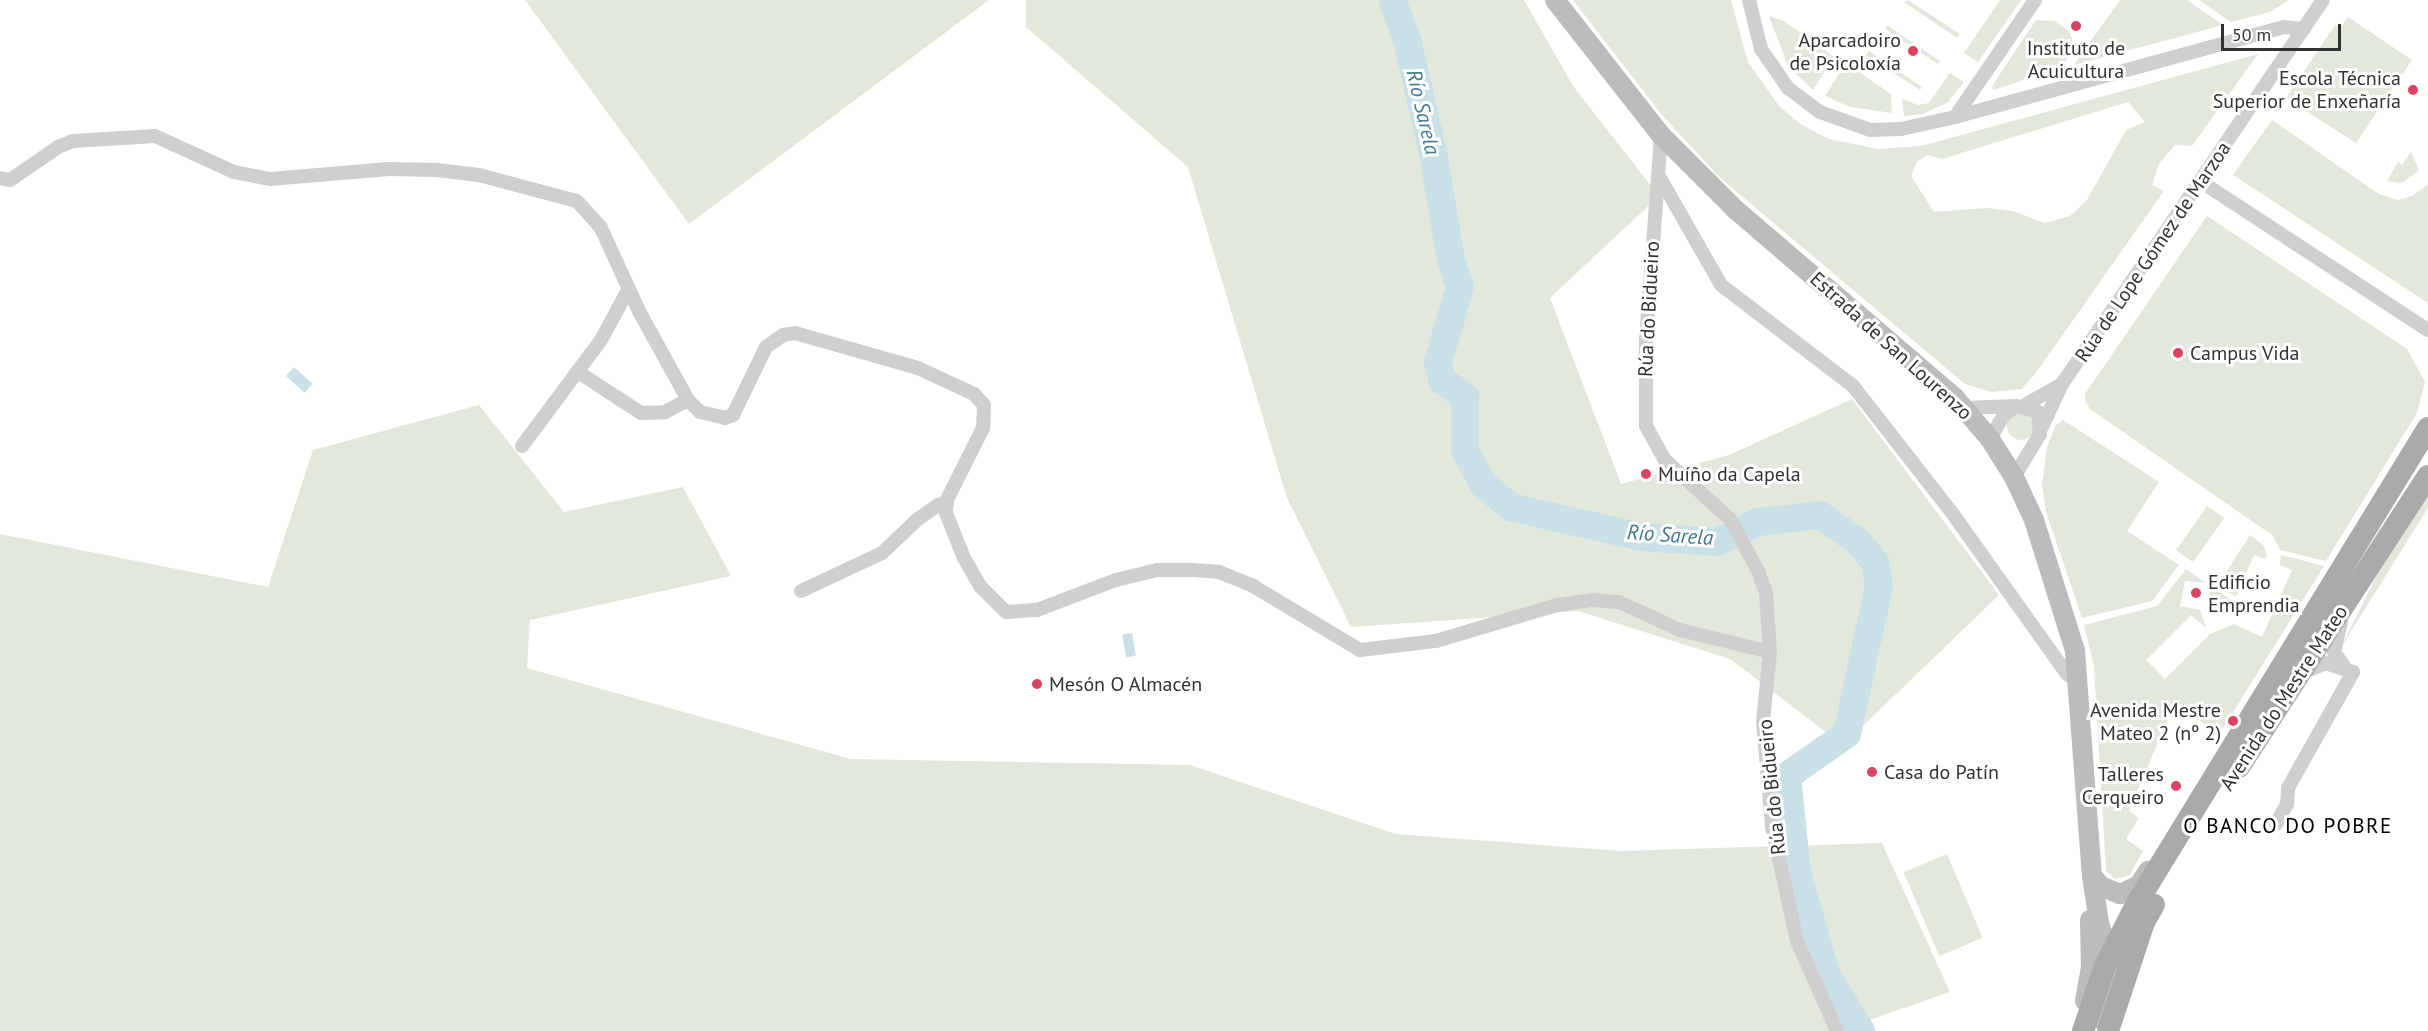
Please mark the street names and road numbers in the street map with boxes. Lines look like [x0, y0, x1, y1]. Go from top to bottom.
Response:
street label: Rúa de Lope Gómez de Marzoa [2070, 137, 2236, 367]
street label: Rúa do Bidueiro [1633, 240, 1665, 378]
street label: Estrada de San Lourenzo [1805, 267, 1977, 425]
street label: Avenida do Mestre Mateo [2215, 601, 2353, 795]
street label: Rúa do Bidueiro [1753, 718, 1791, 856]

